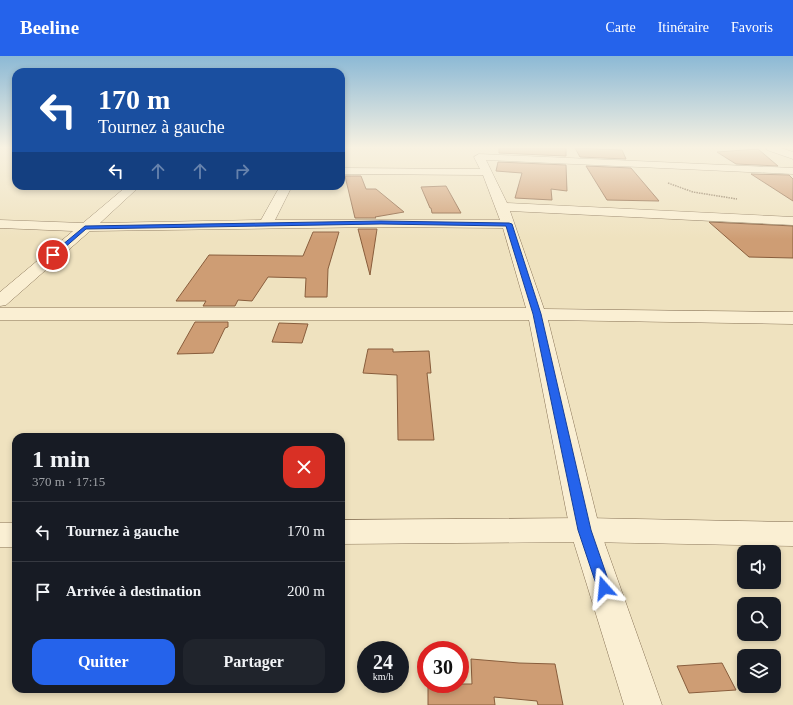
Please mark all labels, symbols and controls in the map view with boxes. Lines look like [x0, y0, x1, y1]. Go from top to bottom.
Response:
text: Beeline [20, 17, 79, 38]
text: Carte [605, 20, 636, 35]
text: Itinéraire [658, 20, 709, 35]
text: Favoris [731, 20, 773, 35]
icon: left [32, 84, 84, 136]
text: 170 m [98, 84, 170, 115]
text: Tournez à gauche [98, 117, 225, 137]
icon: left [105, 160, 127, 182]
icon: ahead [147, 160, 169, 182]
icon: ahead [189, 160, 211, 182]
icon: right [231, 160, 253, 182]
pin [36, 238, 70, 272]
icon: arrive [42, 244, 64, 266]
text: 1 min [32, 446, 90, 472]
button: close [283, 446, 325, 488]
text: 370 m · 17:15 [32, 474, 105, 489]
icon: left [32, 521, 54, 543]
text: Tournez à gauche [66, 523, 179, 539]
text: 170 m [287, 523, 325, 539]
map controls [737, 545, 781, 693]
button: sound [737, 545, 781, 589]
position arrow [583, 567, 625, 609]
icon: arrive [32, 581, 54, 603]
text: Arrivée à destination [66, 583, 201, 599]
text: 200 m [287, 583, 325, 599]
button: search [737, 597, 781, 641]
button: Quitter [32, 639, 175, 685]
button: Partager [183, 639, 325, 685]
speed limit sign: 30 [417, 641, 469, 693]
button: layers [737, 649, 781, 693]
text: 24 [373, 651, 393, 673]
text: km/h [373, 671, 393, 682]

